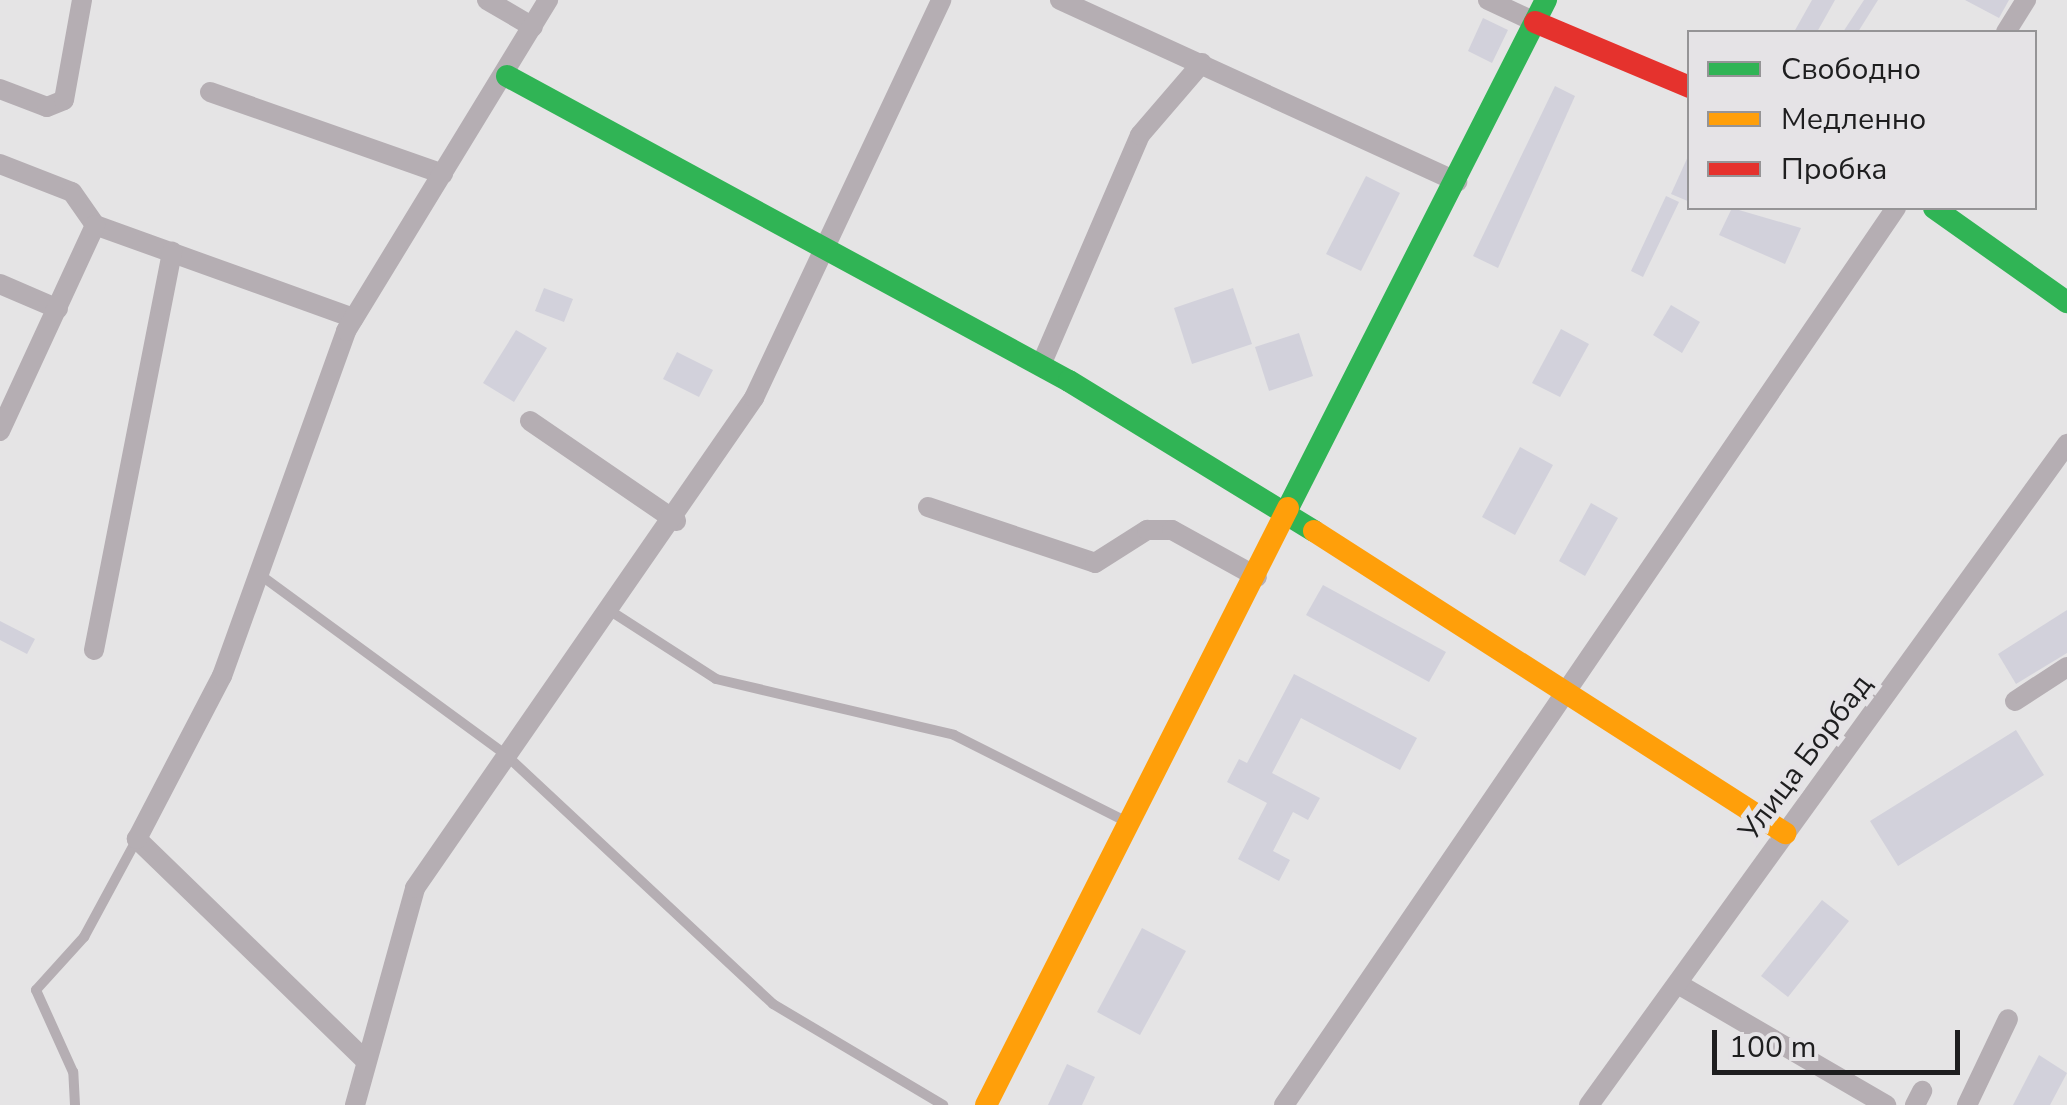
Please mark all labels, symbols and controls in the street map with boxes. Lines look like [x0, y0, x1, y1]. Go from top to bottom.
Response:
legend [1687, 30, 2037, 210]
text: Свободно [1781, 49, 1921, 90]
text: Медленно [1781, 99, 1926, 140]
text: Пробка [1781, 149, 1887, 190]
street label: Улица Борбад [1732, 668, 1880, 848]
scale bar [1717, 1010, 1964, 1072]
text: 100 m [1729, 1027, 1816, 1068]

